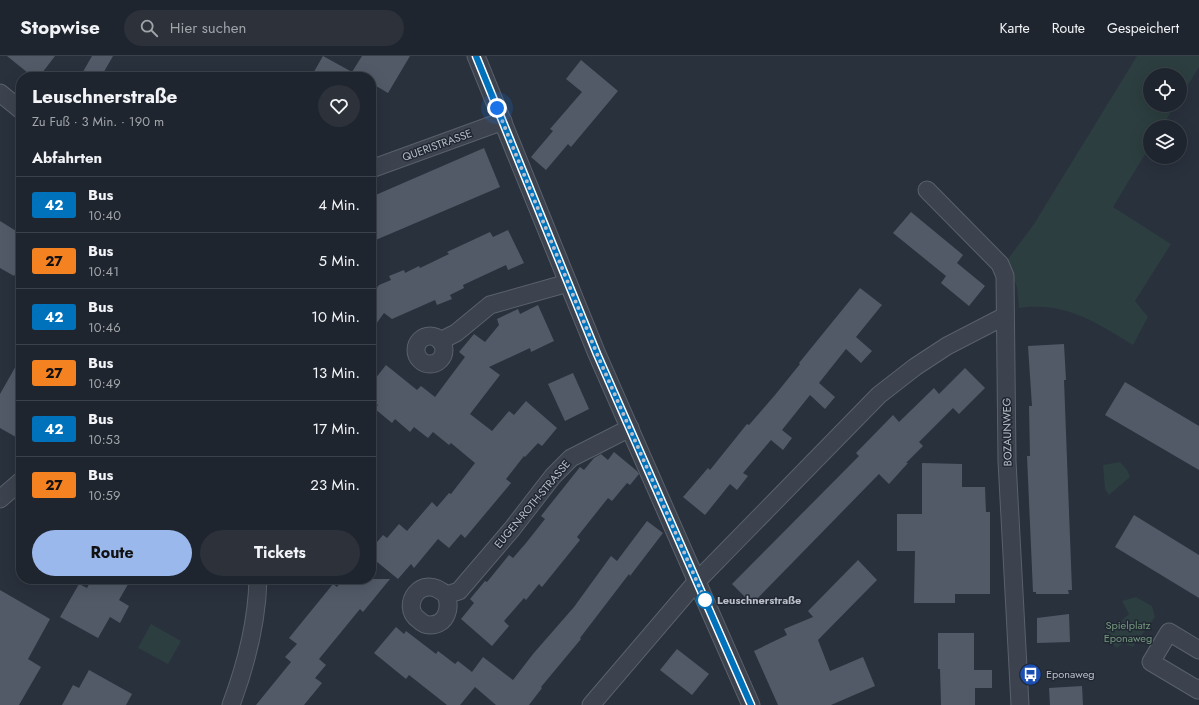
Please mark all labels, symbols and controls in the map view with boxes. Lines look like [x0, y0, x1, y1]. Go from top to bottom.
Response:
search box [124, 10, 404, 46]
text: Stopwise [20, 14, 100, 41]
icon: search [138, 17, 160, 39]
text: Hier suchen [170, 17, 246, 39]
text: Karte [1000, 18, 1030, 38]
text: Route [1052, 18, 1085, 38]
text: Gespeichert [1107, 18, 1179, 38]
map controls [1143, 68, 1187, 164]
button: locate [1143, 68, 1187, 112]
text: Leuschnerstraße [32, 83, 177, 110]
button: heart [318, 85, 360, 127]
your location [487, 98, 507, 118]
text: Zu Fuß · 3 Min. · 190 m [32, 112, 164, 131]
button: layers [1143, 120, 1187, 164]
street label: QUERISTRASSE [400, 125, 474, 165]
text: Abfahrten [32, 147, 102, 169]
text: Bus [88, 184, 113, 206]
text: 4 Min. [318, 194, 360, 216]
text: 42 [45, 195, 63, 215]
text: 10:40 [88, 206, 121, 225]
text: Bus [88, 240, 113, 262]
text: 5 Min. [319, 250, 360, 272]
text: 27 [45, 251, 63, 271]
text: 10:41 [88, 262, 119, 281]
text: Bus [88, 296, 113, 318]
text: 10 Min. [311, 306, 360, 328]
text: 42 [45, 307, 63, 327]
text: 10:46 [88, 318, 121, 337]
text: Bus [88, 352, 113, 374]
text: 13 Min. [312, 362, 360, 384]
text: 27 [45, 363, 63, 383]
text: 10:49 [88, 374, 121, 393]
street label: BOZAUNWEG [998, 397, 1016, 466]
text: Bus [88, 408, 113, 430]
text: 17 Min. [312, 418, 360, 440]
text: 42 [45, 419, 63, 439]
text: 10:53 [88, 430, 120, 449]
street label: EUGEN-ROTH-STRASSE [490, 456, 574, 552]
text: Bus [88, 464, 113, 486]
text: 23 Min. [310, 474, 360, 496]
text: 27 [45, 475, 63, 495]
text: 10:59 [88, 486, 120, 505]
button: Route [32, 530, 192, 576]
button: Tickets [200, 530, 360, 576]
marker: Leuschnerstraße [696, 591, 714, 609]
place label: Leuschnerstraße [717, 592, 801, 608]
park label: Spielplatz Eponaweg [1104, 617, 1152, 646]
bus stop icon: Eponaweg [1017, 661, 1043, 687]
place label: Eponaweg [1046, 666, 1095, 682]

